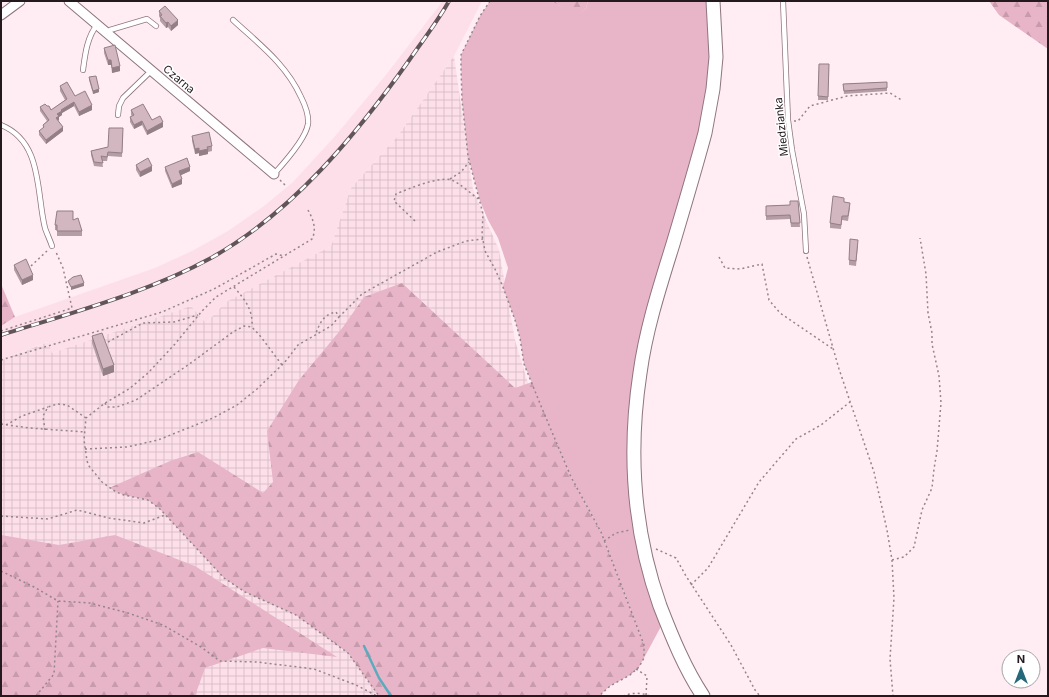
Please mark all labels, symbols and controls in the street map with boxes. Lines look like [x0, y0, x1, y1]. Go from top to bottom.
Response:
street label: Czarna [160, 62, 198, 96]
street label: Miedzianka [771, 97, 791, 157]
north arrow [1001, 649, 1041, 689]
text: N [1017, 652, 1025, 666]

